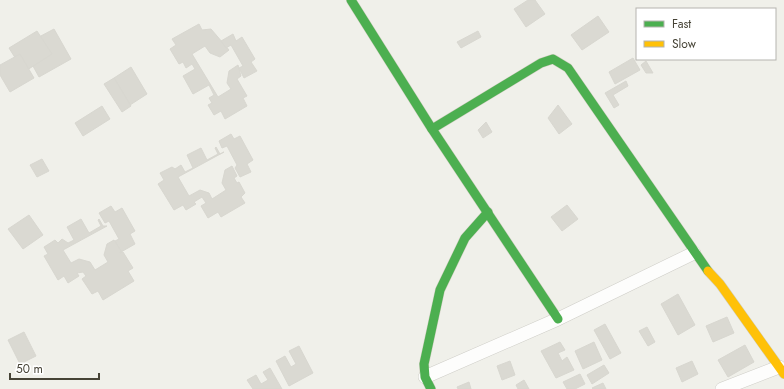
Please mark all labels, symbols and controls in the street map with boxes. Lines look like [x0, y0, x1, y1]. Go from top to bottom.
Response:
legend [636, 8, 776, 60]
text: Fast [672, 15, 691, 33]
text: Slow [672, 35, 697, 53]
scale bar [10, 355, 99, 381]
text: 50 m [16, 360, 43, 378]

